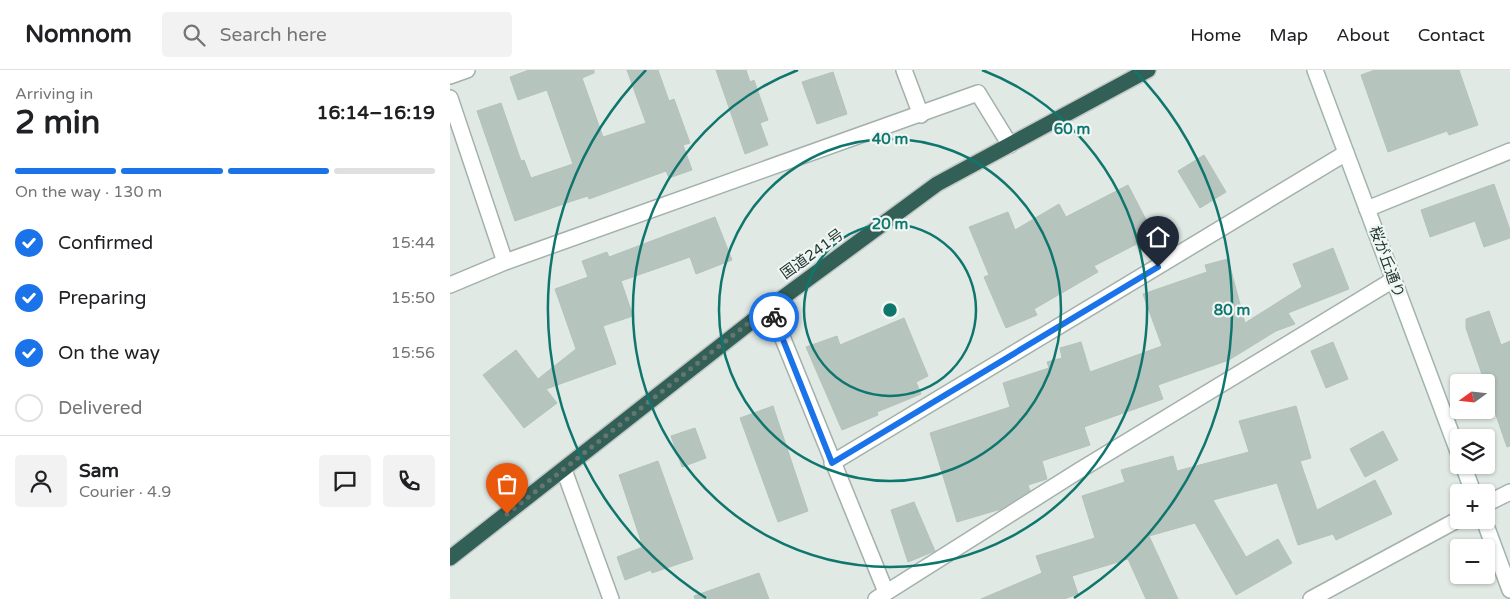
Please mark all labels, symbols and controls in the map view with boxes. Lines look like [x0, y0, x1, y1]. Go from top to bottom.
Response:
search box [162, 12, 512, 57]
text: Nomnom [25, 20, 132, 49]
icon: search [180, 21, 208, 49]
text: Search here [220, 24, 327, 46]
text: Home [1190, 24, 1241, 46]
text: Map [1269, 24, 1308, 46]
text: About [1336, 24, 1390, 46]
text: Contact [1418, 24, 1485, 46]
text: Arriving in [15, 84, 93, 104]
text: 16:14–16:19 [316, 102, 435, 124]
text: 2 min [15, 104, 100, 142]
text: 60 m [1054, 120, 1090, 138]
text: 40 m [872, 130, 908, 148]
text: On the way · 130 m [15, 182, 162, 202]
text: 20 m [872, 215, 908, 233]
pin [1137, 216, 1179, 267]
icon: home [1144, 223, 1172, 251]
street label: 桜が丘通り [1366, 224, 1408, 300]
street label: 国道241号 [777, 225, 847, 283]
icon: check [15, 229, 43, 257]
text: Confirmed [58, 232, 153, 254]
text: 15:44 [391, 233, 435, 253]
icon: check [15, 284, 43, 312]
text: Preparing [58, 287, 147, 309]
text: 15:50 [391, 288, 435, 308]
courier [749, 292, 799, 342]
centre of rings [881, 301, 899, 319]
text: 80 m [1214, 301, 1250, 319]
icon: bike [760, 303, 788, 331]
icon: check [15, 339, 43, 367]
text: On the way [58, 342, 160, 364]
text: 15:56 [391, 343, 435, 363]
north arrow [1450, 374, 1495, 419]
map controls [1450, 374, 1495, 584]
text: Delivered [58, 397, 143, 419]
button: layers [1450, 429, 1495, 474]
button: person [15, 455, 67, 507]
button: chat [319, 455, 371, 507]
button: phone [383, 455, 435, 507]
text: Sam [79, 460, 119, 482]
pin [486, 463, 528, 514]
icon: bag [493, 470, 521, 498]
text: Courier · 4.9 [79, 482, 171, 502]
button: + [1450, 484, 1495, 529]
button: − [1450, 539, 1495, 584]

